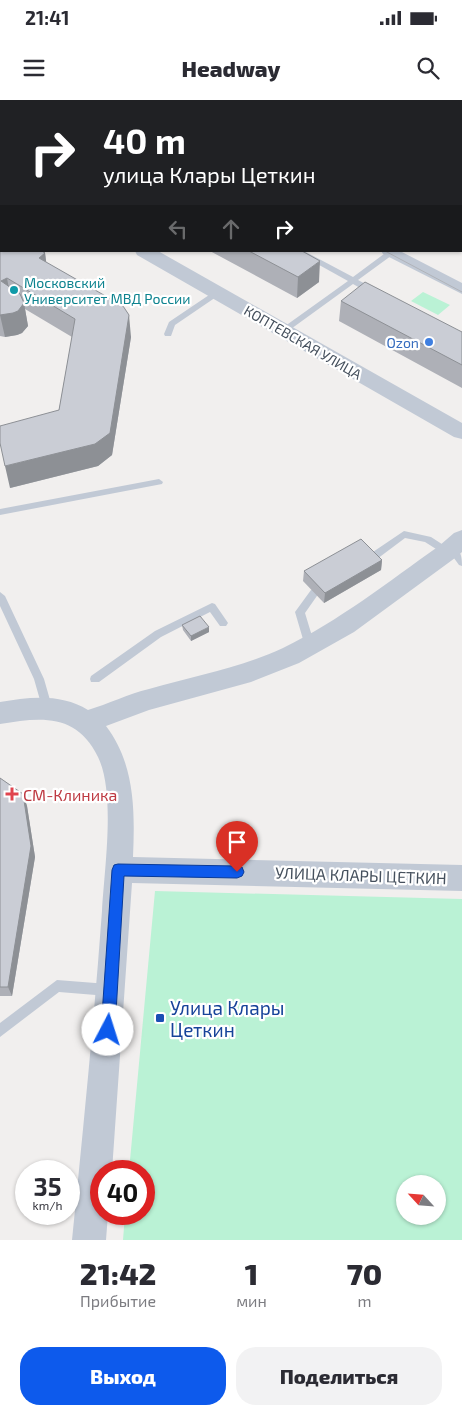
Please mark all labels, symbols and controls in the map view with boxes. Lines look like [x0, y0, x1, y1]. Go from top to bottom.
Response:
text: 21:41 [25, 6, 69, 29]
icon: menu [20, 54, 48, 82]
icon: search [414, 54, 442, 82]
text: Headway [182, 55, 280, 81]
text: 40 m [103, 119, 186, 161]
icon: right [20, 120, 85, 185]
text: улица Клары Цеткин [103, 161, 316, 187]
icon: left [164, 215, 192, 243]
icon: ahead [217, 215, 245, 243]
icon: right [270, 215, 298, 243]
place label: Московский Университет МВД России [24, 274, 191, 307]
marker: Московский Университет МВД России [8, 284, 20, 296]
street label: КОПТЕВСКАЯ УЛИЦА [241, 301, 365, 383]
place label: Ozon [386, 334, 419, 351]
marker: Ozon [423, 336, 435, 348]
place label: СМ-Клиника [23, 785, 117, 804]
marker: СМ-Клиника [5, 787, 19, 801]
pin [216, 821, 258, 872]
icon: arrive [223, 828, 251, 856]
street label: УЛИЦА КЛАРЫ ЦЕТКИН [275, 863, 447, 887]
place label: Улица Клары Цеткин [170, 996, 285, 1041]
position arrow [81, 1003, 133, 1055]
marker: Улица Клары Цеткин [154, 1012, 166, 1024]
speed limit sign: 40 [90, 1160, 155, 1225]
text: 35 [34, 1171, 61, 1201]
north arrow [396, 1175, 446, 1225]
map controls [396, 1175, 446, 1225]
text: km/h [33, 1198, 62, 1212]
text: 21:42 [80, 1255, 156, 1291]
text: 1 [245, 1255, 258, 1291]
text: 70 [347, 1255, 382, 1291]
text: Прибытие [80, 1291, 156, 1310]
text: мин [236, 1291, 267, 1310]
text: m [357, 1291, 371, 1310]
button: Выход [20, 1347, 226, 1405]
button: Поделиться [236, 1347, 442, 1405]

